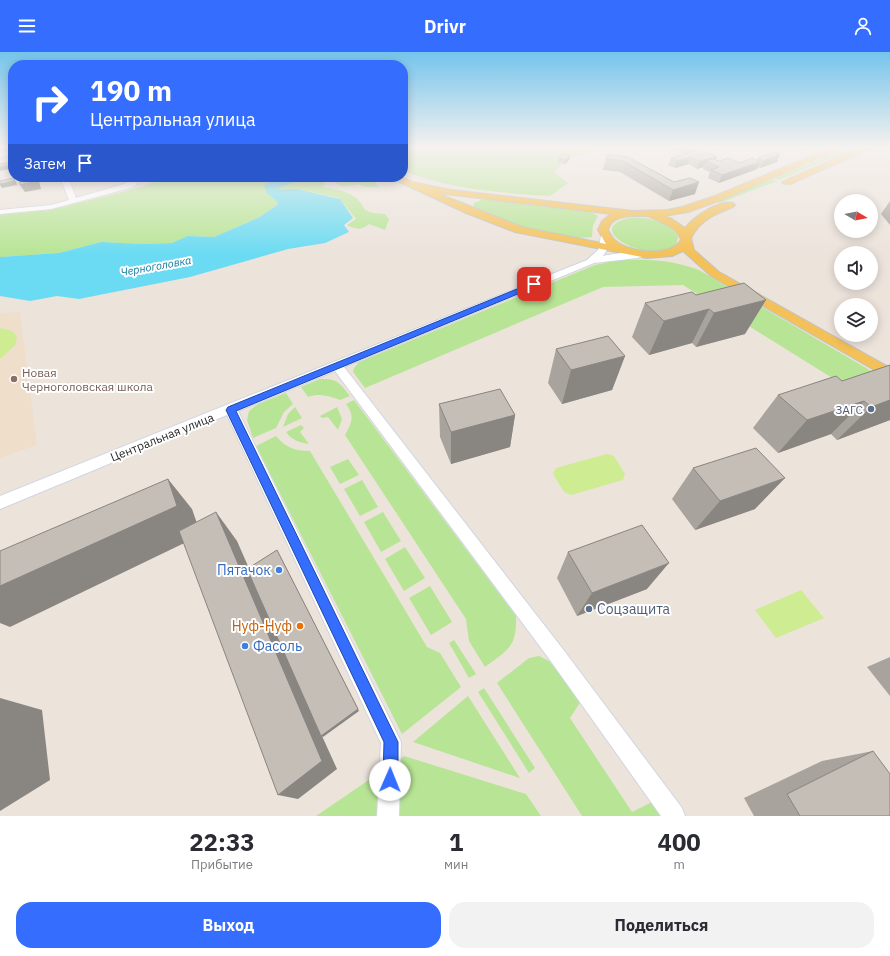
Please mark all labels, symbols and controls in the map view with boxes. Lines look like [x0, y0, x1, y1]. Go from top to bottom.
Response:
icon: menu [16, 15, 38, 37]
text: Drivr [424, 15, 466, 38]
icon: person [852, 15, 874, 37]
text: 190 m [90, 72, 172, 109]
icon: right [24, 76, 76, 128]
text: Центральная улица [90, 108, 256, 131]
icon: arrive [74, 152, 96, 174]
text: Затем [24, 154, 66, 173]
north arrow [834, 194, 878, 238]
map controls [834, 194, 878, 342]
button: sound [834, 246, 878, 290]
water label: Черноголовка [120, 253, 192, 279]
pin [517, 267, 551, 301]
icon: arrive [523, 273, 545, 295]
button: layers [834, 298, 878, 342]
place label: Новая Черноголовская школа [22, 365, 154, 394]
marker: Новая Черноголовская школа [9, 374, 19, 384]
place label: ЗАГС [835, 402, 864, 417]
marker: ЗАГС [866, 404, 876, 414]
street label: Центральная улица [108, 409, 217, 465]
place label: Пятачок [217, 561, 271, 579]
marker: Пятачок [274, 565, 284, 575]
place label: Соцзащита [597, 600, 671, 618]
marker: Соцзащита [584, 604, 594, 614]
place label: Нуф-Нуф [232, 617, 292, 635]
marker: Нуф-Нуф [295, 621, 305, 631]
place label: Фасоль [253, 637, 302, 655]
marker: Фасоль [240, 641, 250, 651]
position arrow [369, 759, 411, 801]
text: 22:33 [189, 826, 255, 858]
text: 1 [449, 826, 463, 858]
text: 400 [658, 826, 701, 858]
text: Прибытие [191, 856, 253, 873]
text: мин [444, 856, 468, 873]
text: m [673, 856, 685, 873]
button: Выход [16, 902, 441, 948]
button: Поделиться [449, 902, 874, 948]

